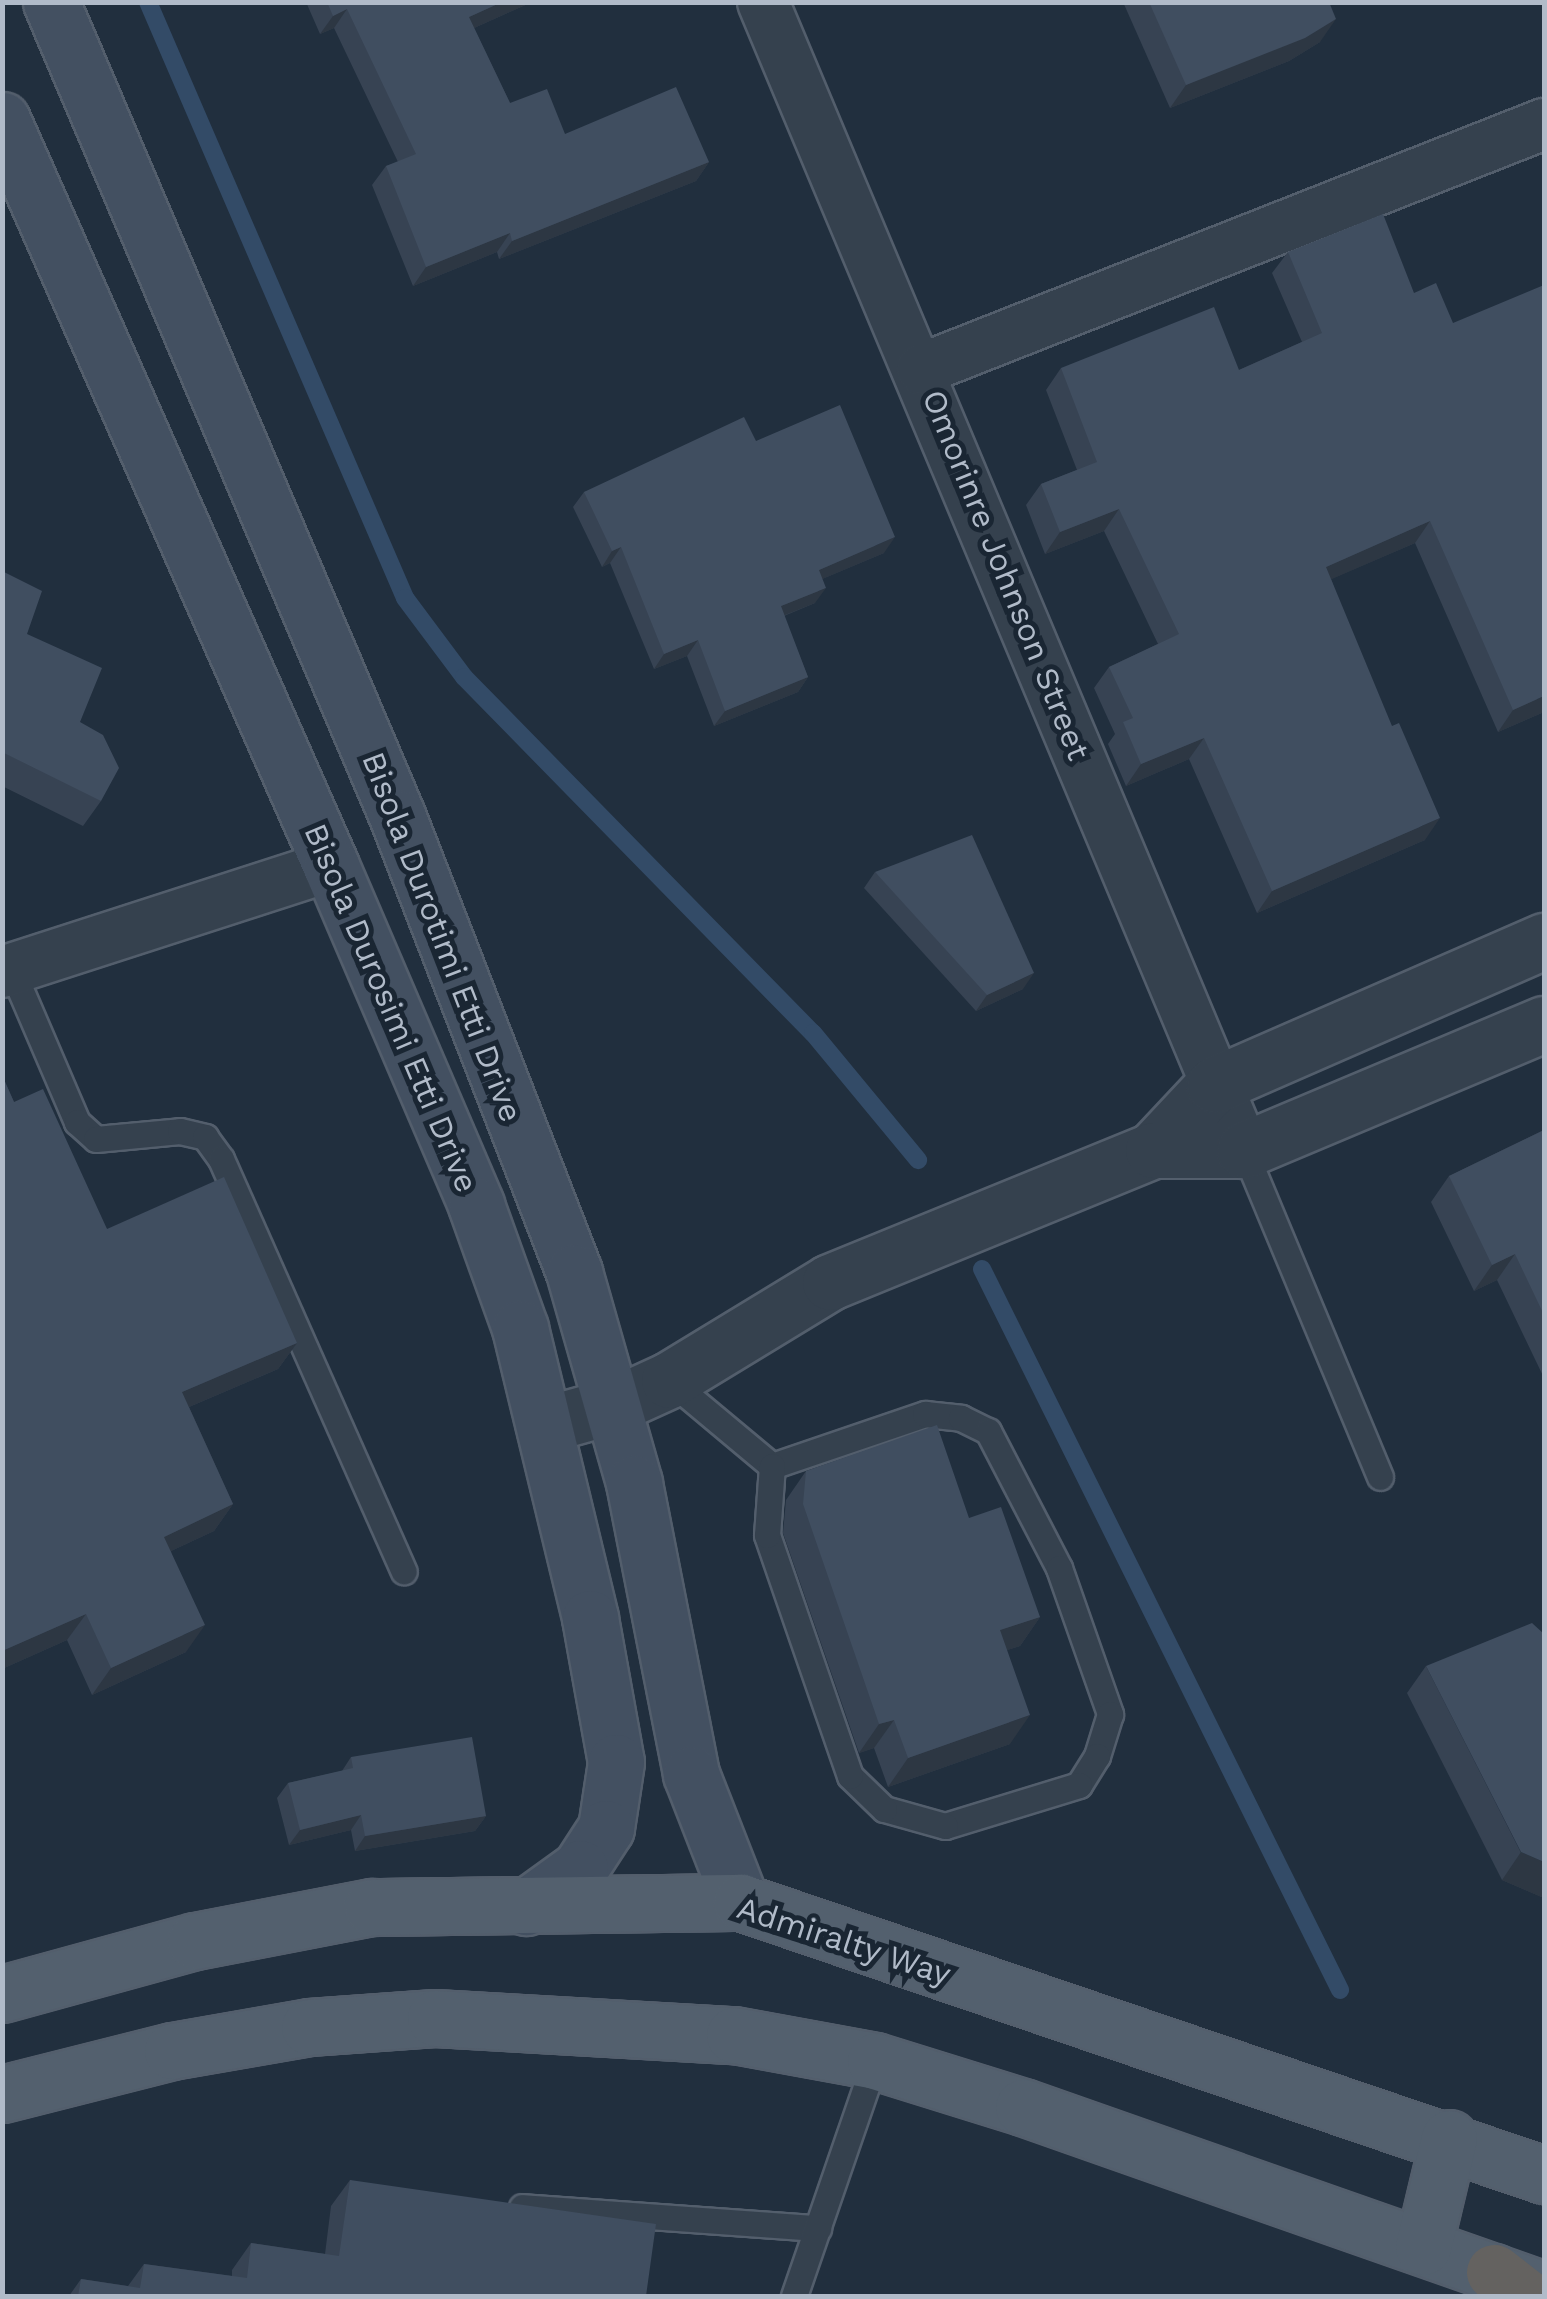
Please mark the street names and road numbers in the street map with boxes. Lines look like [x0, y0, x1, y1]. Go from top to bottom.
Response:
street label: Omorinre Johnson Street [914, 384, 1098, 766]
street label: Bisola Durotimi Etti Drive [353, 746, 531, 1128]
street label: Bisola Durosimi Etti Drive [296, 817, 486, 1199]
street label: Admiralty Way [732, 1888, 956, 1994]

